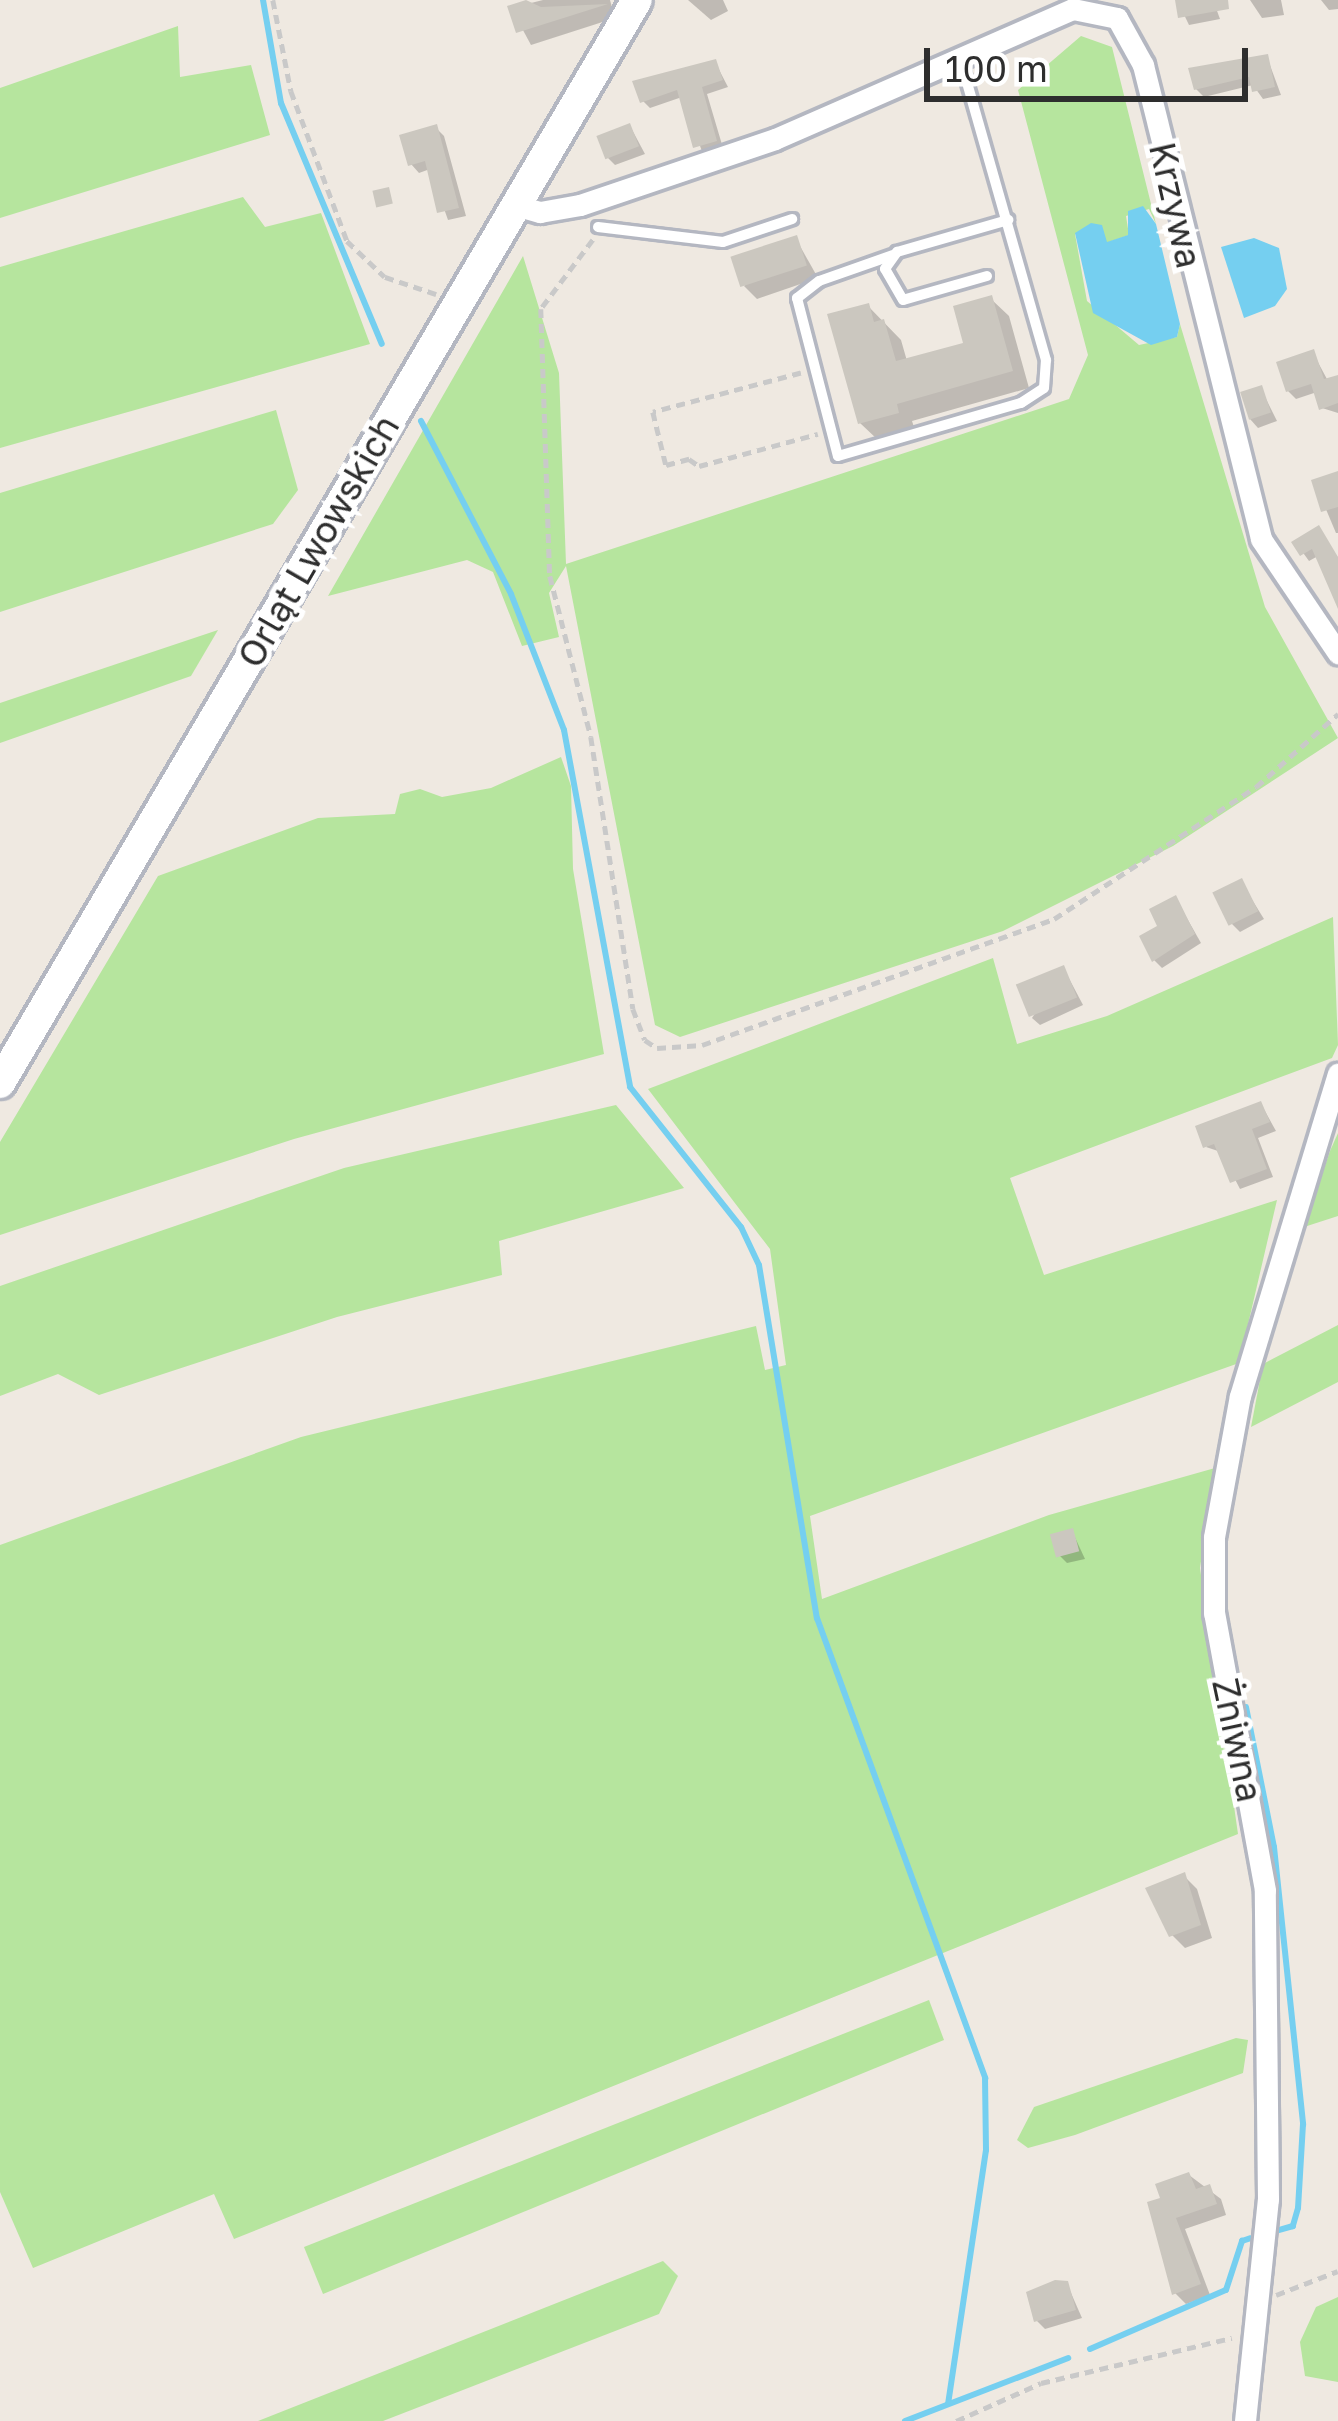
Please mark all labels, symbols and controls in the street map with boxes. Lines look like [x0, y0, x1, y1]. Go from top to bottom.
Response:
scale bar [930, 24, 1254, 98]
text: 100 m [945, 47, 1048, 90]
street label: Krzywa [1141, 138, 1211, 272]
street label: Orląt Lwowskich [228, 407, 408, 675]
street label: Żniwna [1204, 1674, 1272, 1806]

